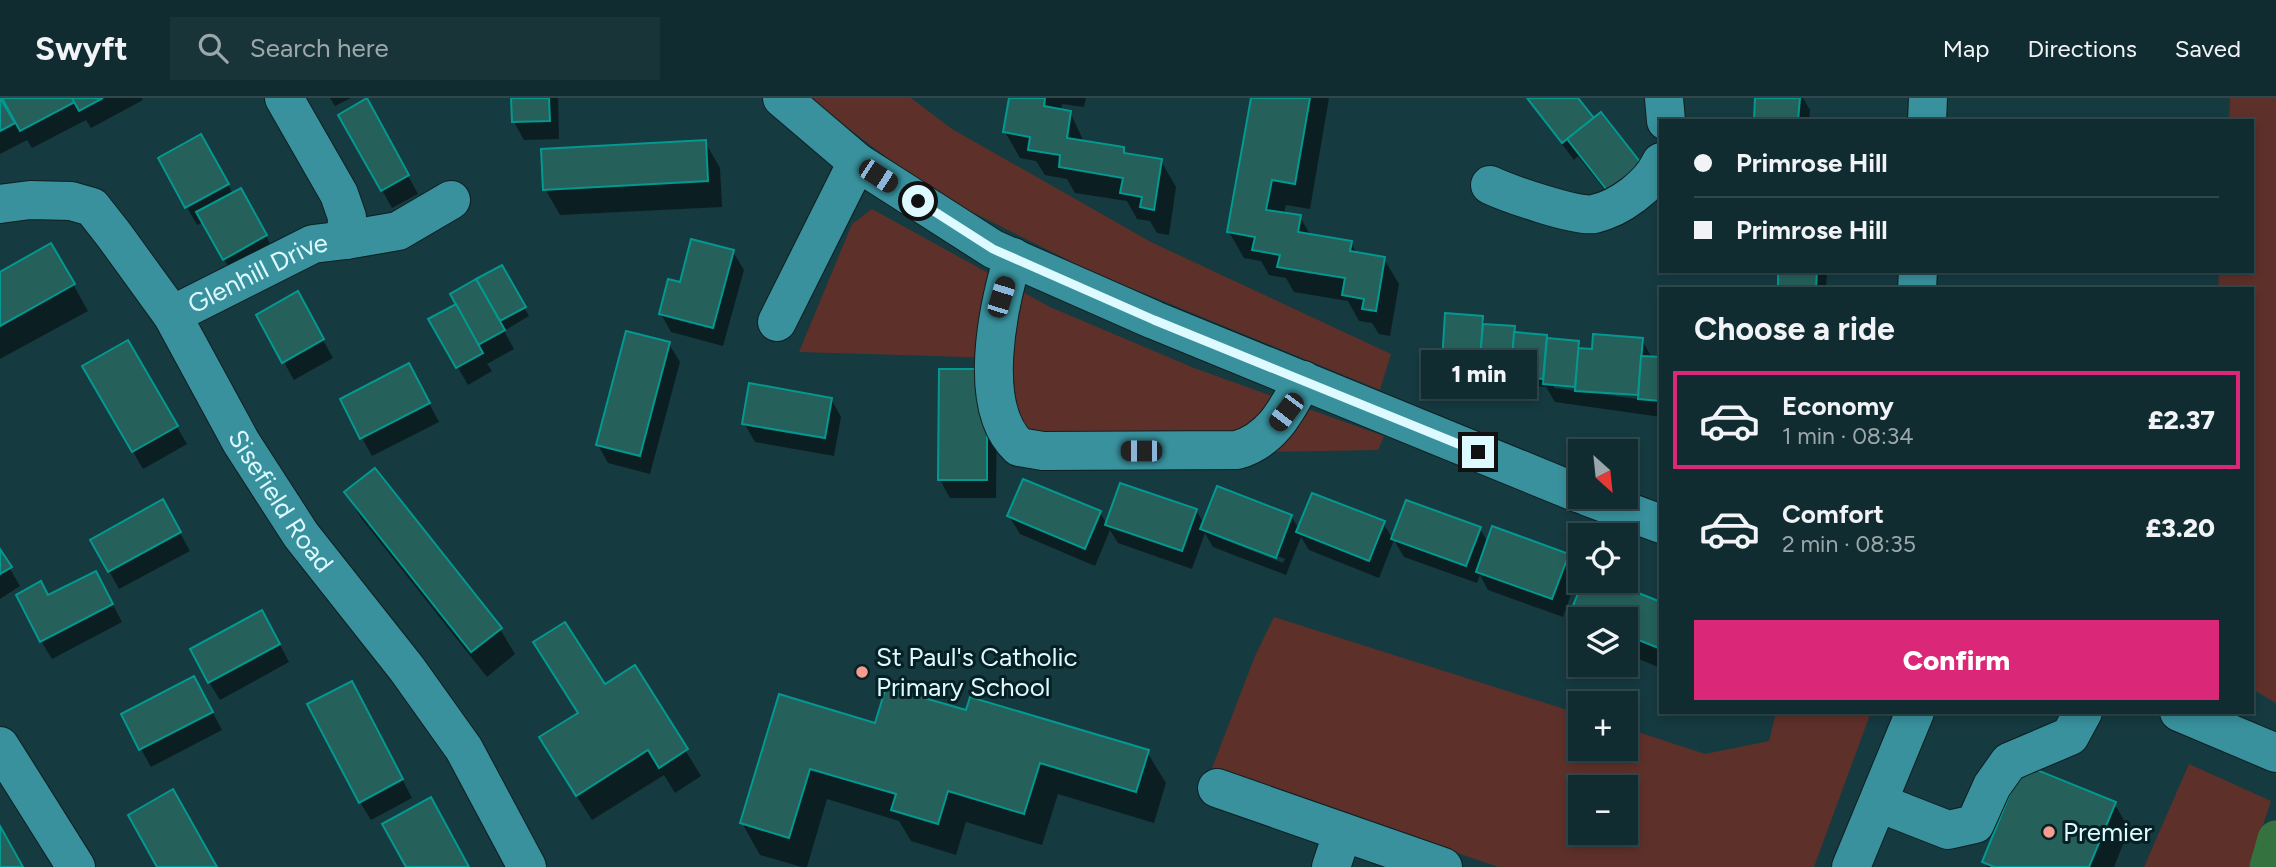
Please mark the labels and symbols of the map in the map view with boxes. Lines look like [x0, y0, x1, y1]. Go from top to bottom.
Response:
car [855, 156, 902, 196]
route start [902, 185, 934, 217]
street label: Glenhill Drive [182, 226, 329, 320]
car [985, 274, 1018, 320]
callout: 1 min [1420, 350, 1536, 400]
car [1265, 389, 1308, 435]
street label: Sisefield Road [221, 424, 340, 579]
route end [1462, 436, 1494, 468]
north arrow [1568, 439, 1638, 509]
car [1121, 441, 1163, 462]
place label: St Paul's Catholic Primary School [876, 641, 1077, 703]
marker: St Paul's Catholic Primary School [854, 664, 870, 680]
place label: Premier [2063, 816, 2152, 848]
marker: Premier [2041, 824, 2057, 840]

